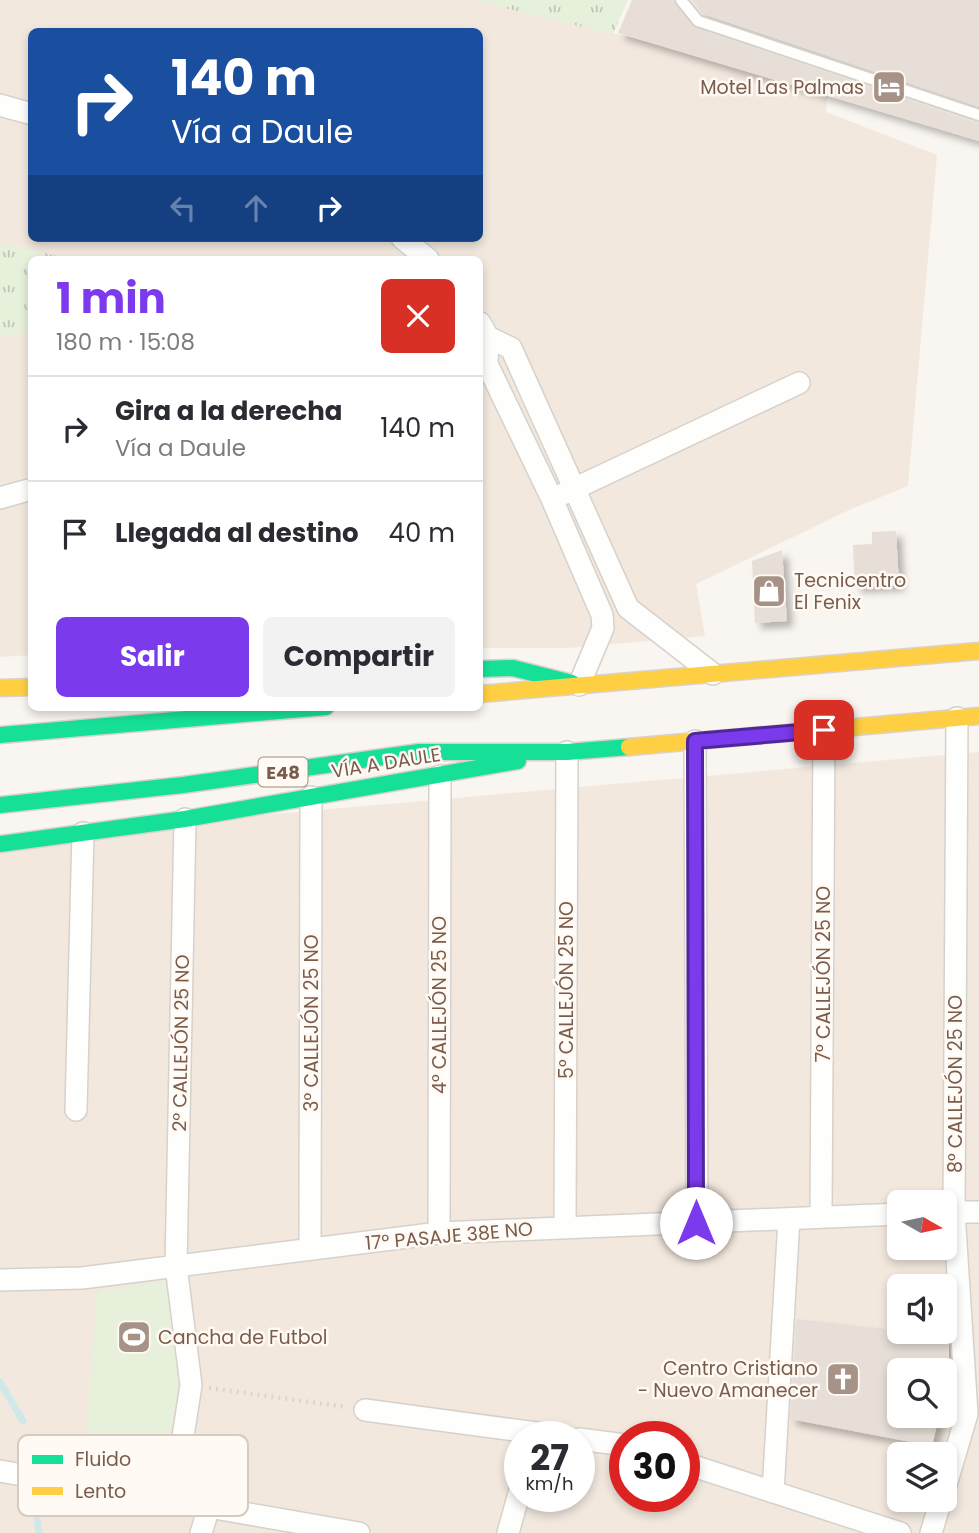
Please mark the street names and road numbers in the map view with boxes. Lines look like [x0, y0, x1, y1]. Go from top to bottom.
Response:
street label: VÍA A DAULE [329, 741, 443, 785]
road number: E48 [258, 758, 308, 786]
street label: 7° CALLEJÓN 25 NO [810, 886, 837, 1062]
street label: 5° CALLEJÓN 25 NO [553, 901, 580, 1079]
street label: 4° CALLEJÓN 25 NO [426, 916, 453, 1094]
street label: 3° CALLEJÓN 25 NO [298, 934, 325, 1112]
street label: 2° CALLEJÓN 25 NO [166, 954, 196, 1132]
street label: 8° CALLEJÓN 25 NO [942, 995, 969, 1173]
street label: 17° PASAJE 38E NO [364, 1215, 534, 1257]

